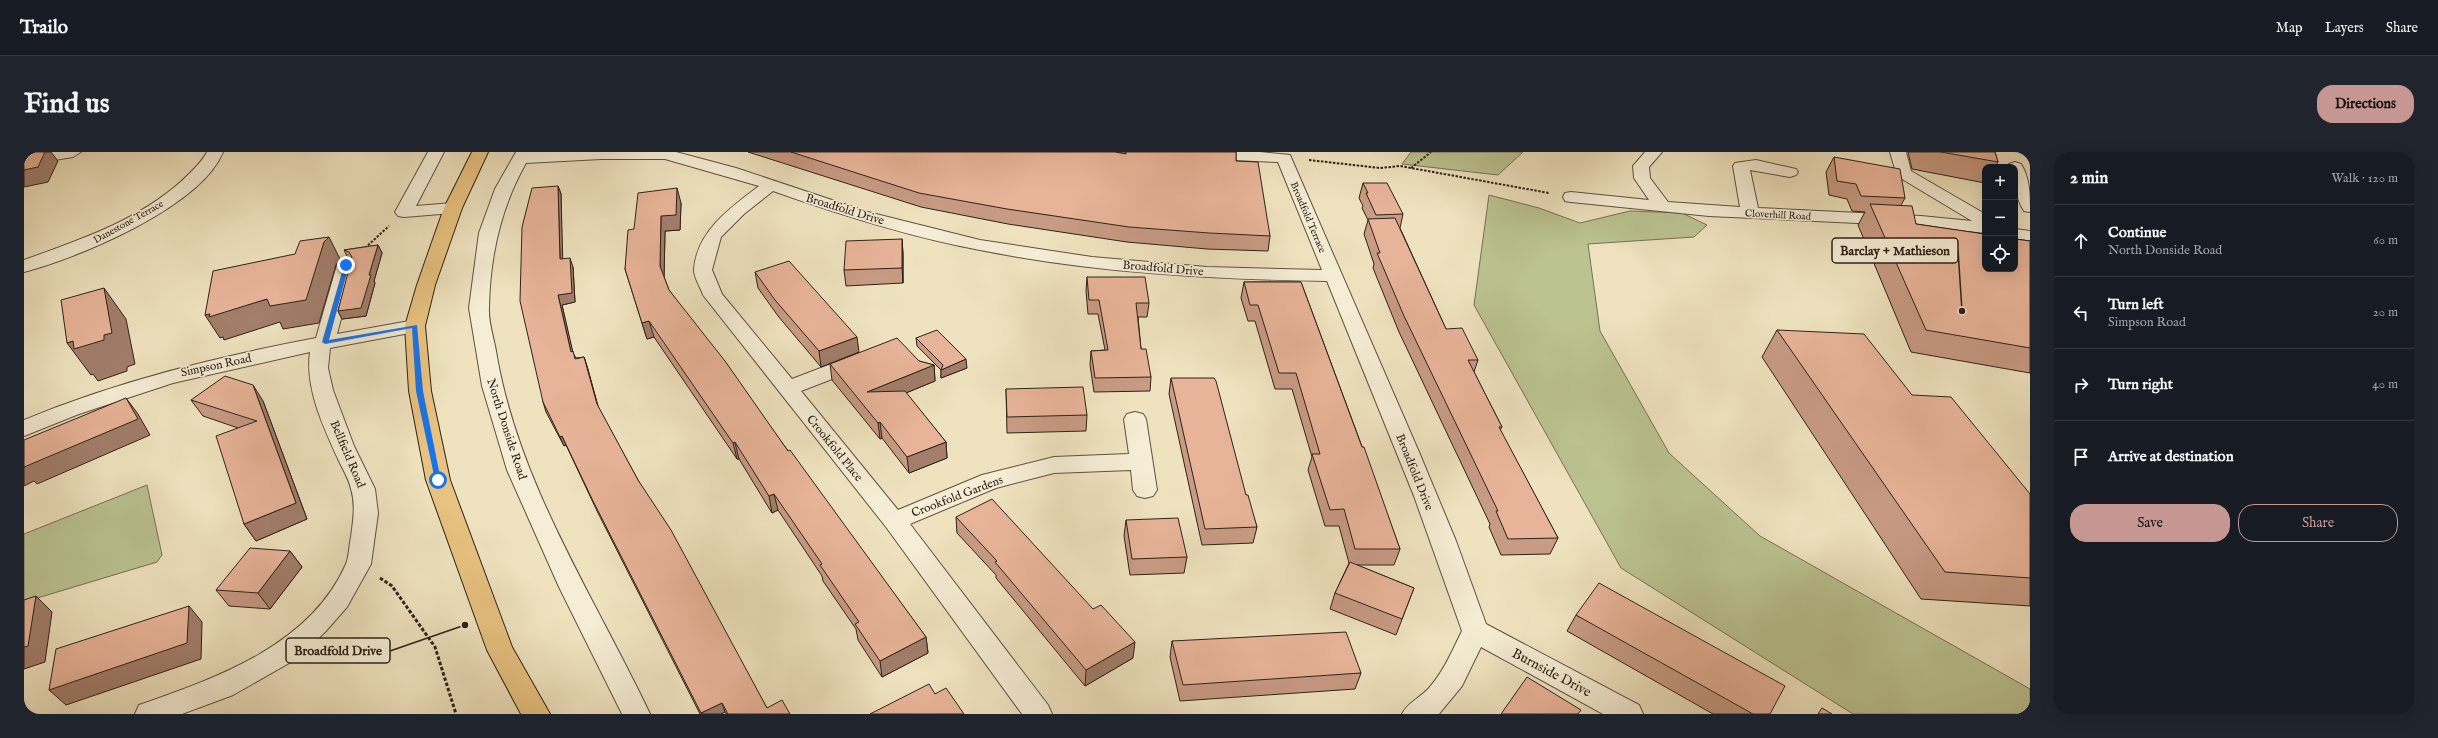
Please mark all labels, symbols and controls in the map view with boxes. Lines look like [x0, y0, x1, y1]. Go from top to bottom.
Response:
text: Trailo [20, 16, 68, 40]
text: Map [2276, 19, 2303, 37]
text: Layers [2325, 19, 2364, 37]
text: Share [2386, 19, 2418, 37]
button: Directions [2317, 85, 2414, 123]
text: Find us [24, 87, 110, 122]
map controls [1982, 164, 2018, 272]
button: + [1982, 164, 2018, 200]
text: 2 min [2070, 168, 2108, 189]
text: Walk · 120 m [2332, 170, 2398, 187]
street label: Broadfold Terrace [1287, 180, 1329, 255]
street label: Broadfold Drive [804, 190, 886, 229]
street label: Danestone Terrace [91, 197, 166, 247]
button: − [1982, 200, 2018, 236]
street label: Cloverhill Road [1745, 207, 1812, 224]
text: Continue [2108, 223, 2166, 242]
icon: ahead [2070, 230, 2092, 252]
text: 60 m [2373, 232, 2398, 249]
button: locate [1982, 236, 2018, 272]
callout: Barclay + Mathieson [1832, 238, 1958, 263]
text: North Donside Road [2108, 242, 2222, 259]
text: Barclay + Mathieson [1840, 243, 1950, 260]
route end [337, 256, 355, 274]
street label: Broadfold Drive [1122, 257, 1205, 280]
text: Turn left [2108, 295, 2164, 314]
icon: left [2070, 302, 2092, 324]
text: 20 m [2373, 304, 2398, 321]
text: Simpson Road [2108, 314, 2186, 331]
street label: Simpson Road [179, 351, 254, 381]
icon: right [2070, 374, 2092, 396]
text: Turn right [2108, 375, 2173, 394]
text: 40 m [2372, 376, 2398, 393]
street label: North Donside Road [483, 377, 530, 482]
street label: Crookfold Place [803, 412, 866, 485]
street label: Bellfield Road [327, 418, 369, 491]
street label: Broadfold Drive [1392, 432, 1437, 513]
icon: arrive [2070, 446, 2092, 468]
text: Arrive at destination [2108, 447, 2234, 466]
route start [429, 471, 447, 489]
street label: Crookfold Gardens [909, 472, 1005, 521]
button: Save [2070, 504, 2230, 542]
button: Share [2238, 504, 2398, 542]
callout: Broadfold Drive [286, 638, 390, 663]
text: Broadfold Drive [294, 643, 382, 660]
street label: Burnside Drive [1509, 644, 1595, 702]

